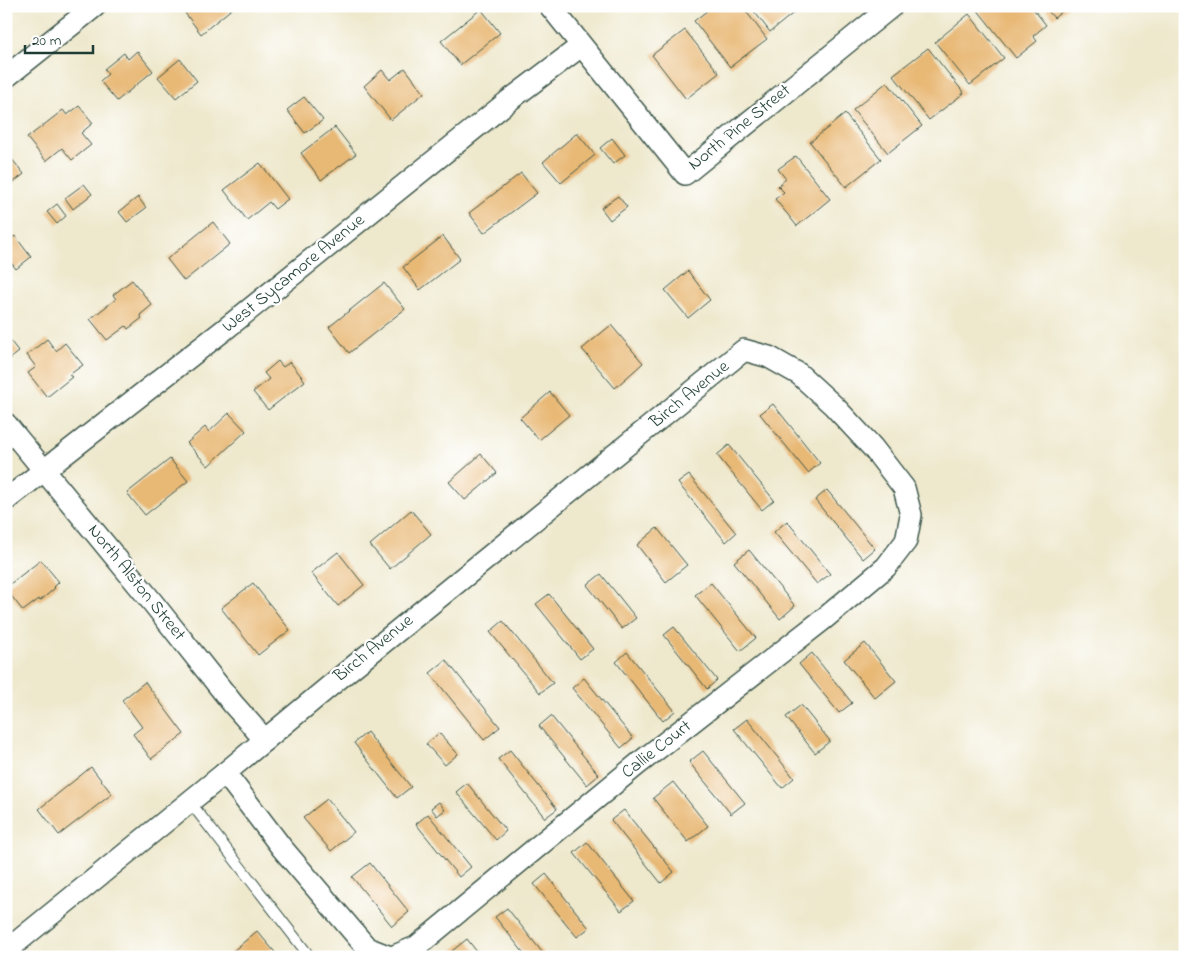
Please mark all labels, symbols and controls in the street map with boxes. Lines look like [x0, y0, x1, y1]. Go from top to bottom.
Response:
scale bar [25, 22, 92, 54]
text: 20 m [32, 30, 62, 52]
street label: North Pine Street [683, 78, 797, 178]
street label: West Sycamore Avenue [217, 208, 372, 340]
street label: Birch Avenue [644, 354, 736, 436]
street label: North Alston Street [81, 519, 191, 647]
street label: Birch Avenue [328, 608, 420, 690]
street label: Callie Court [616, 714, 698, 786]

